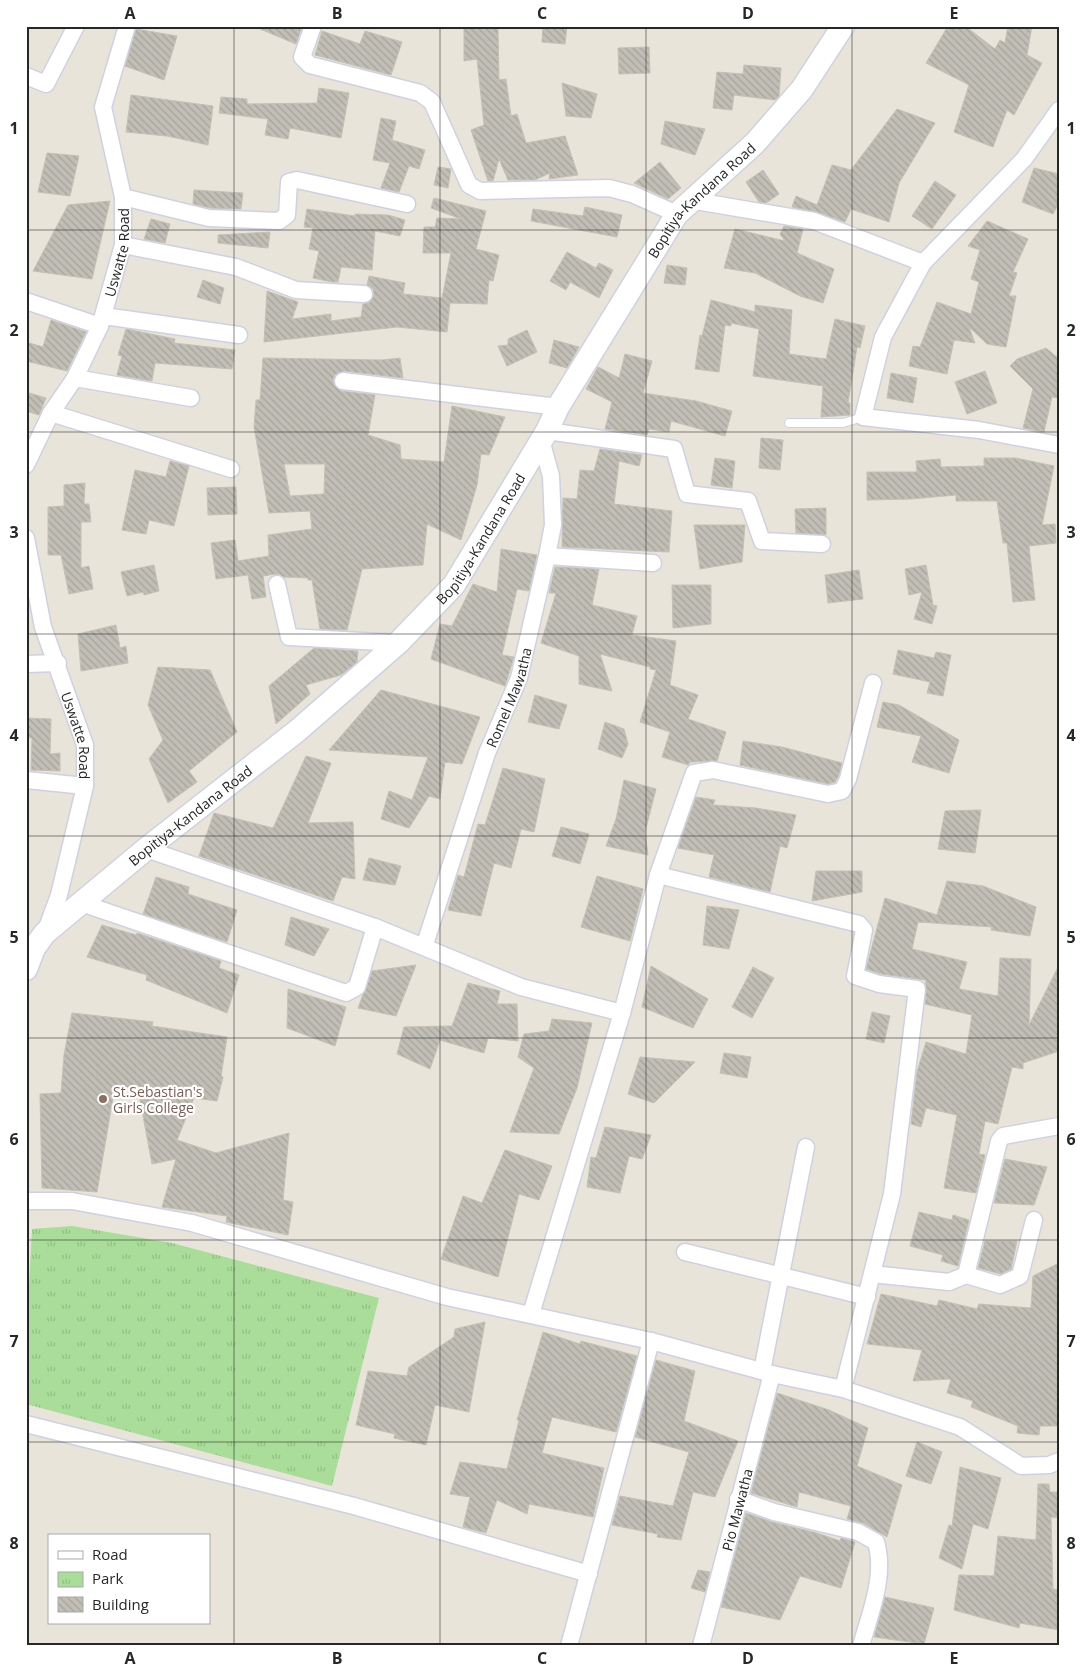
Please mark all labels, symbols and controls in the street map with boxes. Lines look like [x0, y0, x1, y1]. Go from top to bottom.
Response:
text: A [124, 2, 136, 24]
text: B [332, 2, 342, 24]
text: C [537, 2, 547, 24]
text: D [742, 2, 754, 24]
text: E [950, 2, 959, 24]
text: 1 [9, 117, 19, 139]
text: 1 [1066, 117, 1076, 139]
street label: Bopitiya-Kandana Road [643, 138, 759, 261]
street label: Uswatte Road [99, 208, 133, 299]
text: 2 [9, 319, 19, 341]
text: 2 [1066, 319, 1076, 341]
street label: Bopitiya-Kandana Road [431, 469, 529, 608]
text: 3 [9, 521, 19, 543]
text: 3 [1066, 521, 1076, 543]
street label: Romel Mawatha [481, 645, 535, 750]
street label: Uswatte Road [57, 689, 95, 779]
text: 4 [9, 724, 19, 746]
text: 4 [1066, 724, 1076, 746]
street label: Bopitiya-Kandana Road [124, 760, 256, 869]
text: 5 [9, 926, 19, 948]
text: 5 [1066, 926, 1076, 948]
place label: St.Sebastian's Girls College [113, 1082, 203, 1117]
marker: St.Sebastian's Girls College [97, 1093, 109, 1105]
text: 6 [9, 1128, 19, 1150]
text: 6 [1066, 1128, 1076, 1150]
text: 7 [9, 1330, 19, 1352]
text: 7 [1066, 1330, 1076, 1352]
street label: Pio Mawatha [717, 1466, 756, 1553]
text: 8 [9, 1532, 19, 1554]
text: 8 [1066, 1532, 1076, 1554]
legend [48, 1534, 210, 1624]
text: Road [92, 1544, 128, 1564]
text: Park [92, 1568, 123, 1588]
text: Building [92, 1594, 149, 1614]
text: A [124, 1647, 136, 1669]
text: B [332, 1647, 342, 1669]
text: C [537, 1647, 547, 1669]
text: D [742, 1647, 754, 1669]
text: E [950, 1647, 959, 1669]

